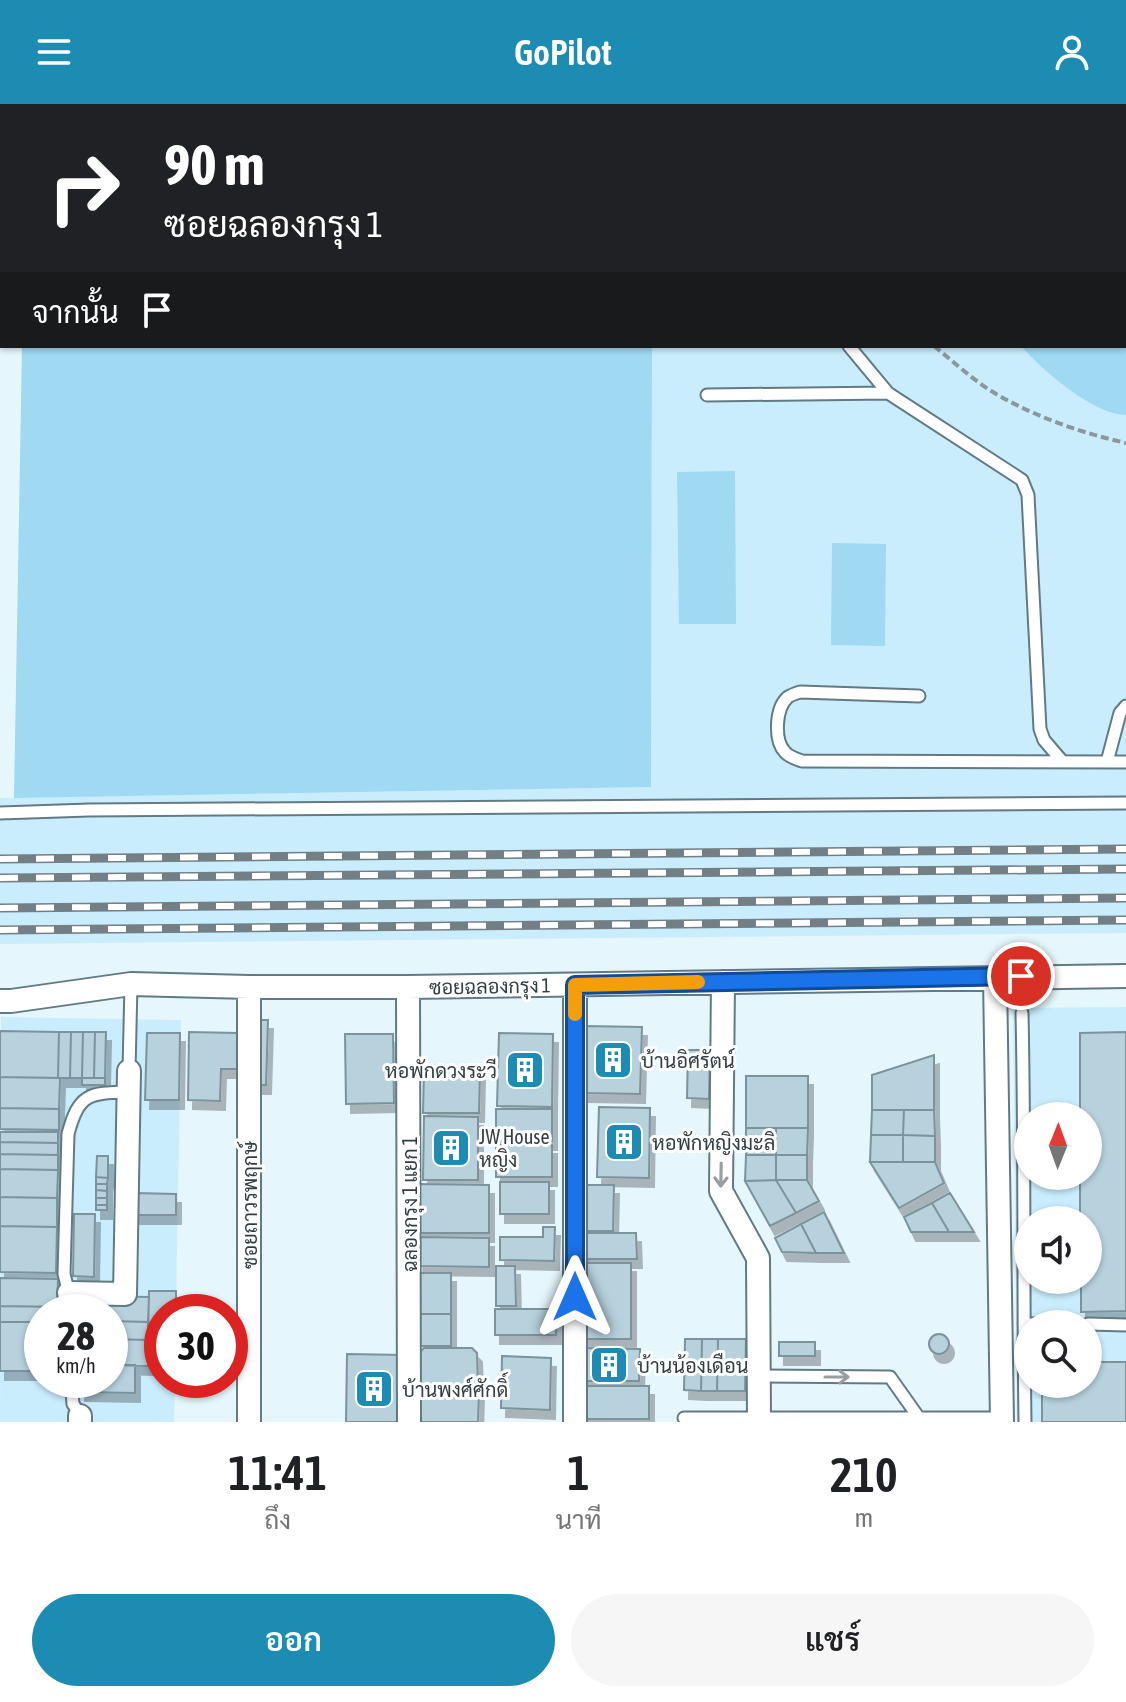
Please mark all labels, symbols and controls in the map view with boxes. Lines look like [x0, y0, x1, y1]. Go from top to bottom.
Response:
icon: menu [32, 30, 76, 74]
icon: person [1050, 30, 1094, 74]
text: GoPilot [514, 31, 612, 73]
text: 90 m [164, 133, 265, 197]
icon: right [32, 136, 136, 240]
text: ซอยฉลองกรุง 1 [164, 203, 383, 245]
icon: arrive [135, 288, 179, 332]
text: จากนั้น [32, 295, 119, 329]
pin [987, 942, 1055, 1010]
icon: arrive [999, 954, 1043, 998]
street label: ซอยฉลองกรุง 1 [429, 973, 551, 1002]
building icon: บ้านอิศรัตน์ [592, 1039, 634, 1081]
place label: บ้านอิศรัตน์ [641, 1047, 735, 1072]
building icon: หอพักดวงระวี [504, 1049, 546, 1091]
place label: หอพักดวงระวี [385, 1058, 497, 1082]
north arrow [1014, 1102, 1102, 1190]
map controls [1014, 1102, 1102, 1398]
building icon: หอพักหญิงมะลิ [603, 1121, 645, 1163]
place label: JW House หญิง [479, 1125, 549, 1172]
building icon: JW House หญิง [430, 1127, 472, 1169]
place label: หอพักหญิงมะลิ [652, 1131, 775, 1155]
street label: ฉลองกรุง 1 แยก 1 [398, 1136, 424, 1272]
street label: ซอยถาวรพฤกษ์ [236, 1141, 262, 1269]
one-way arrow [713, 1161, 729, 1188]
button: sound [1014, 1206, 1102, 1294]
position arrow [533, 1255, 617, 1339]
speed limit sign: 30 [144, 1294, 248, 1398]
button: search [1014, 1310, 1102, 1398]
text: 28 [57, 1313, 95, 1358]
building icon: บ้านน้องเดือน [588, 1344, 630, 1386]
place label: บ้านน้องเดือน [637, 1352, 748, 1377]
text: km/h [56, 1354, 96, 1377]
building icon: บ้านพงศ์ศักดิ์ [353, 1368, 395, 1410]
one-way arrow [823, 1369, 850, 1385]
place label: บ้านพงศ์ศักดิ์ [402, 1371, 508, 1401]
text: 11:41 [228, 1445, 327, 1500]
text: 1 [567, 1445, 590, 1500]
text: 210 [830, 1447, 898, 1502]
text: m [854, 1503, 873, 1533]
text: ถึง [264, 1505, 291, 1535]
text: นาที [555, 1505, 602, 1535]
button: ออก [32, 1594, 555, 1686]
button: แชร์ [571, 1594, 1094, 1686]

